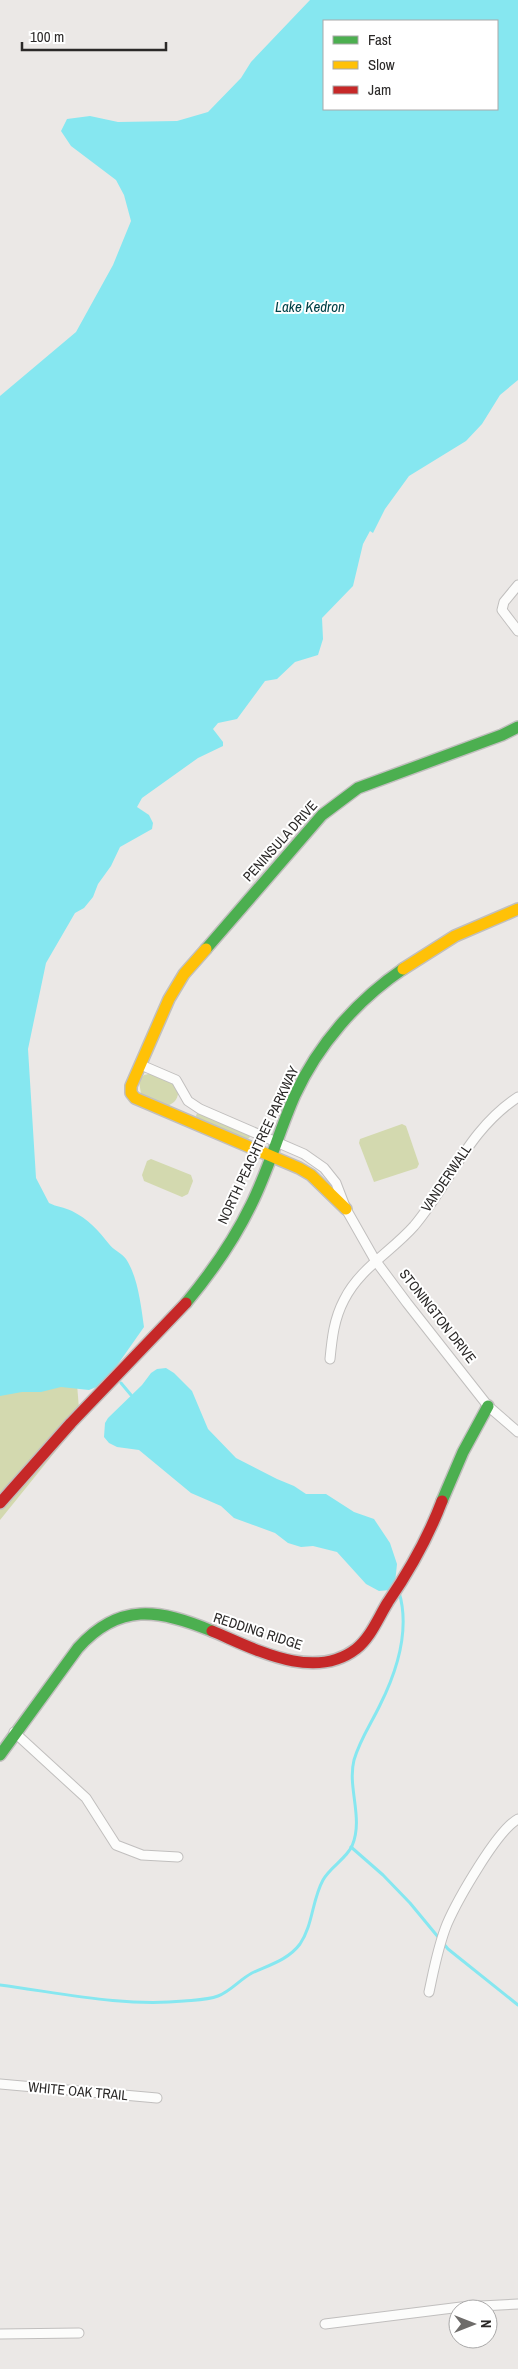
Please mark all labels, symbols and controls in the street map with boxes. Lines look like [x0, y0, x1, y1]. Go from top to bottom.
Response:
scale bar [22, 20, 166, 52]
legend [323, 20, 498, 110]
text: 100 m [30, 26, 64, 47]
text: Fast [368, 29, 392, 50]
text: Slow [368, 54, 395, 75]
text: Jam [368, 79, 391, 100]
water label: Lake Kedron [275, 296, 345, 317]
street label: PENINSULA DRIVE [239, 797, 321, 885]
street label: NORTH PEACHTREE PARKWAY [213, 1063, 303, 1227]
street label: VANDERWALL [417, 1140, 476, 1215]
street label: STONINGTON DRIVE [396, 1265, 480, 1367]
street label: REDDING RIDGE [211, 1608, 305, 1654]
street label: WHITE OAK TRAIL [27, 2078, 129, 2104]
north arrow [448, 2299, 498, 2349]
text: N [477, 2320, 495, 2328]

